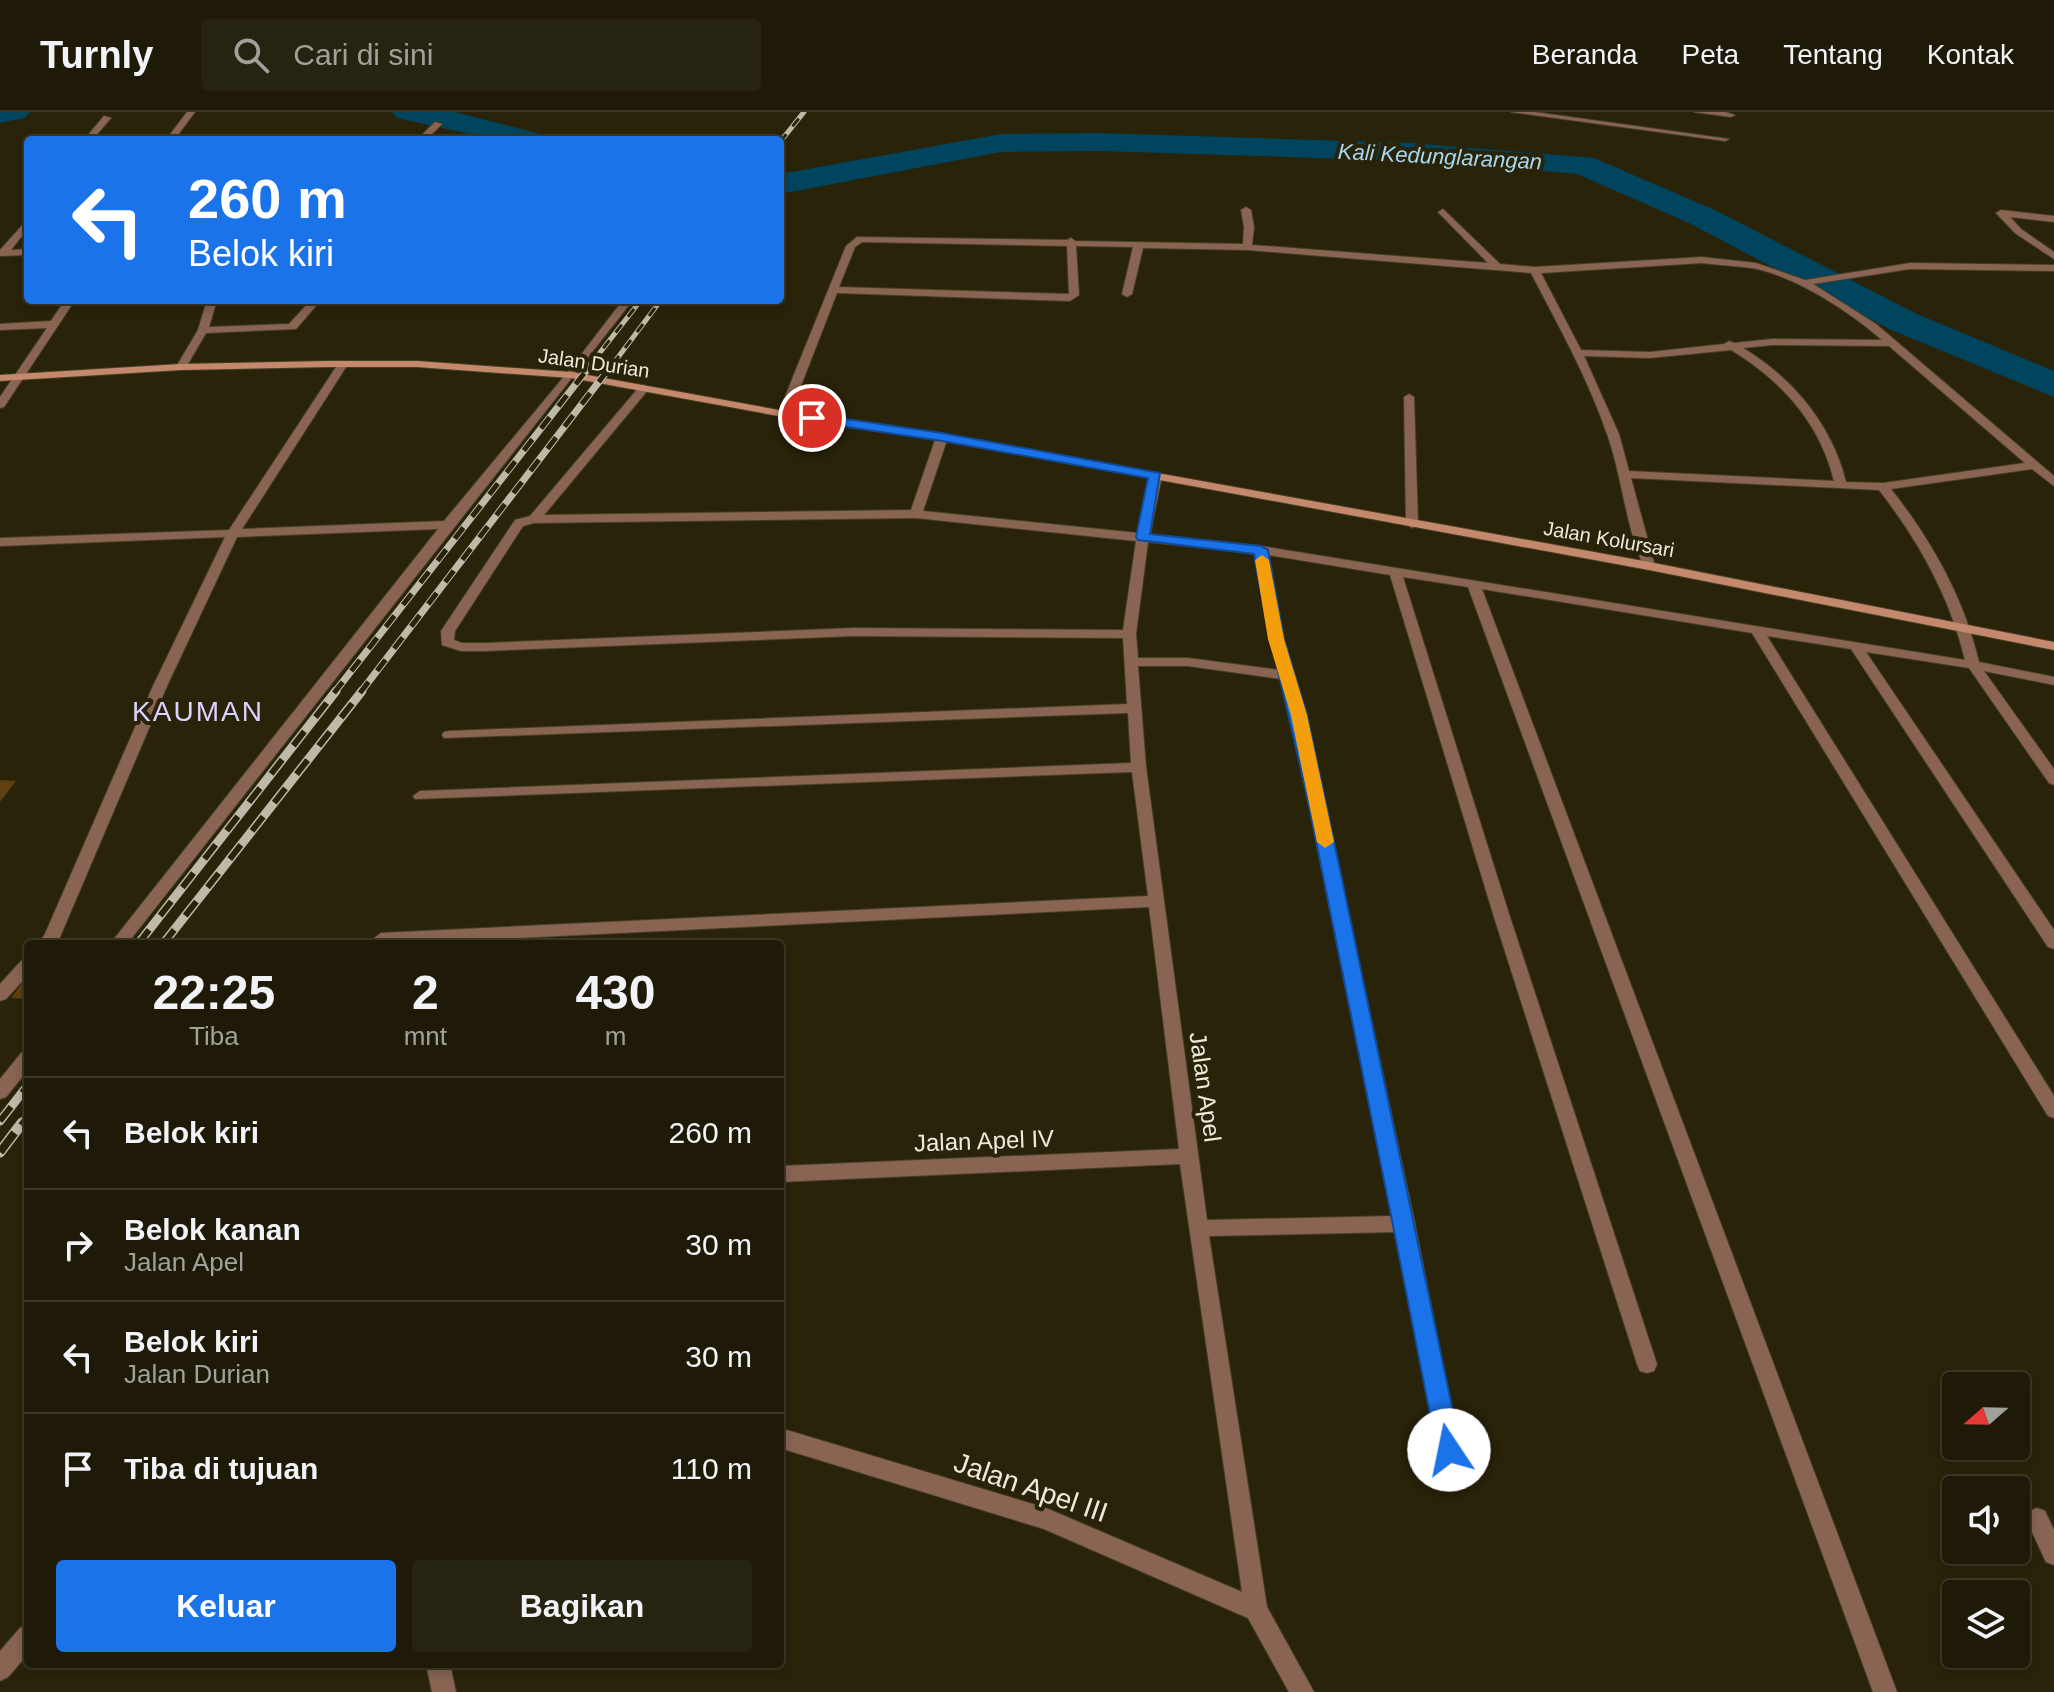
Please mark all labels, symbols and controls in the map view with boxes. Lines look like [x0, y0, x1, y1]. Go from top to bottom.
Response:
search box [201, 19, 761, 91]
icon: search [229, 33, 273, 77]
text: Turnly [40, 34, 153, 76]
text: Cari di sini [293, 38, 433, 71]
text: Beranda [1532, 39, 1638, 70]
text: Peta [1682, 39, 1739, 70]
text: Tentang [1783, 39, 1883, 70]
text: Kontak [1927, 39, 2014, 70]
water label: Kali Kedunglarangan [1337, 139, 1543, 174]
text: 260 m [188, 167, 347, 230]
icon: left [56, 168, 160, 272]
text: Belok kiri [188, 233, 334, 274]
street label: Jalan Durian [537, 344, 651, 382]
pin [778, 384, 846, 452]
icon: arrive [790, 396, 834, 440]
street label: Jalan Kolursari [1542, 517, 1676, 561]
district label: KAUMAN [132, 696, 264, 727]
text: 22:25 [152, 966, 275, 1019]
text: 2 [412, 966, 439, 1019]
text: 430 [575, 966, 656, 1019]
text: Tiba [189, 1021, 239, 1051]
text: mnt [404, 1021, 447, 1051]
text: m [605, 1021, 626, 1051]
street label: Jalan Apel [1184, 1030, 1227, 1144]
icon: left [56, 1111, 100, 1155]
text: Belok kiri [124, 1116, 259, 1149]
text: 260 m [669, 1116, 752, 1149]
street label: Jalan Apel IV [913, 1125, 1054, 1156]
text: Belok kanan [124, 1213, 301, 1246]
icon: right [56, 1223, 100, 1267]
text: 30 m [685, 1228, 752, 1261]
text: Jalan Apel [124, 1247, 244, 1277]
text: Belok kiri [124, 1325, 259, 1358]
icon: left [56, 1335, 100, 1379]
text: 30 m [685, 1340, 752, 1373]
text: Jalan Durian [124, 1359, 270, 1389]
north arrow [1942, 1372, 2030, 1460]
map controls [1942, 1372, 2030, 1668]
position arrow [1407, 1408, 1491, 1492]
icon: arrive [56, 1447, 100, 1491]
street label: Jalan Apel III [950, 1447, 1112, 1528]
text: Tiba di tujuan [124, 1452, 318, 1485]
text: 110 m [671, 1452, 752, 1485]
button: sound [1942, 1476, 2030, 1564]
button: Keluar [56, 1560, 396, 1652]
button: Bagikan [412, 1560, 752, 1652]
button: layers [1942, 1580, 2030, 1668]

